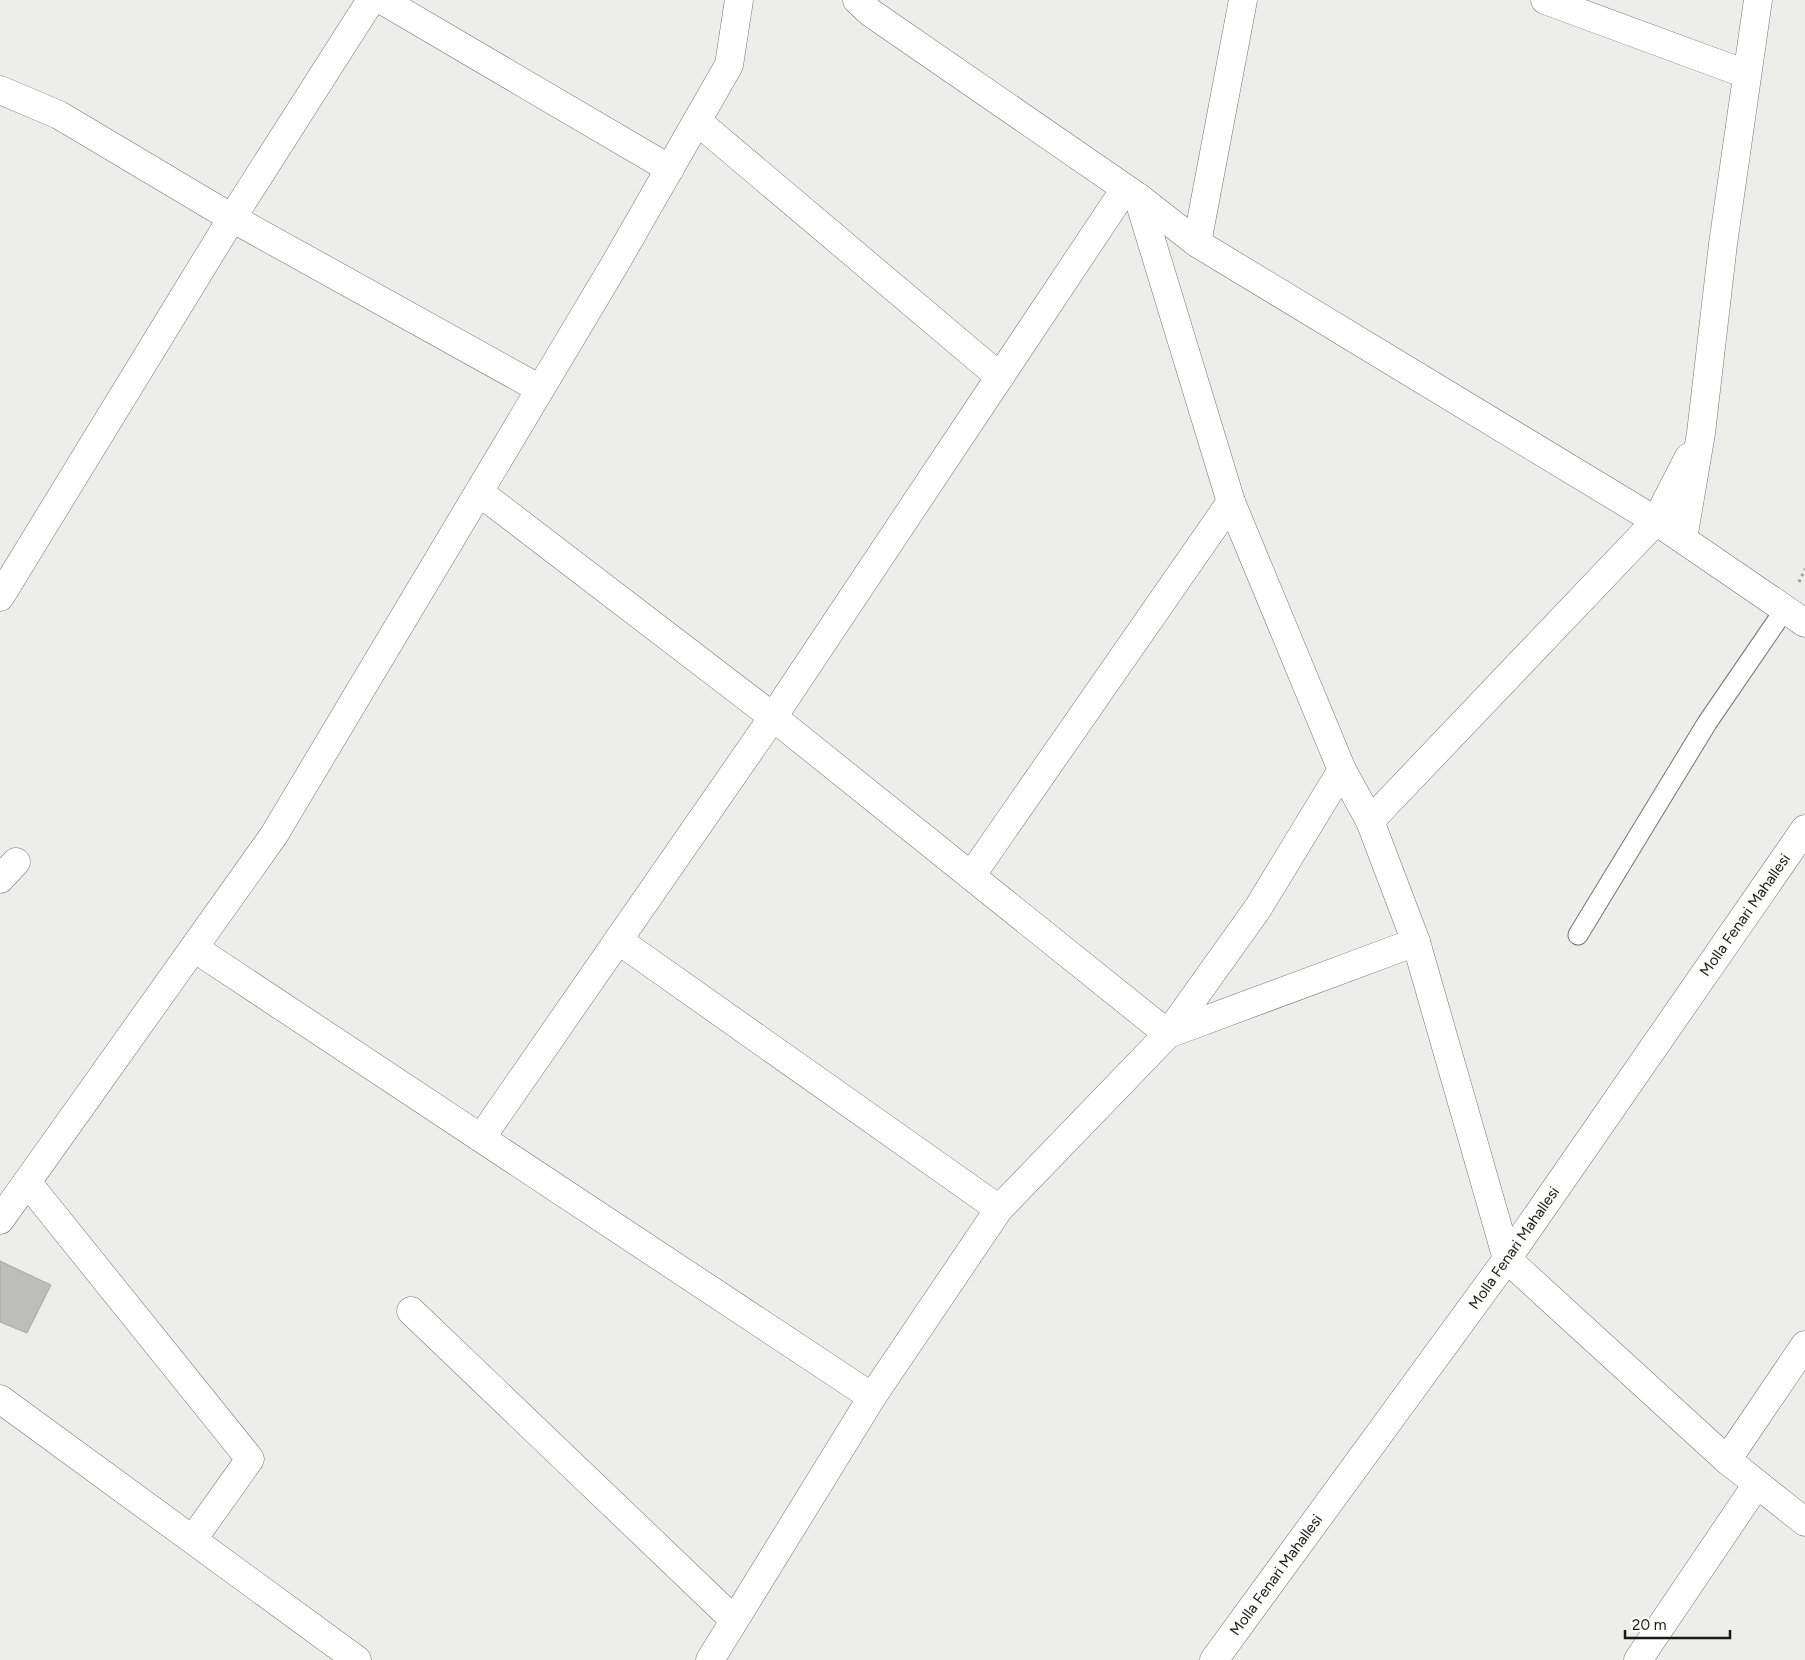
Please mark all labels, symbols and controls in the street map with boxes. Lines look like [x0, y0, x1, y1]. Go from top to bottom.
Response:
street label: Molla Fenari Mahallesi [1696, 850, 1794, 980]
street label: Molla Fenari Mahallesi [1465, 1183, 1563, 1313]
street label: Molla Fenari Mahallesi [1226, 1511, 1326, 1639]
scale bar [1625, 1608, 1730, 1640]
text: 20 m [1632, 1616, 1666, 1634]

